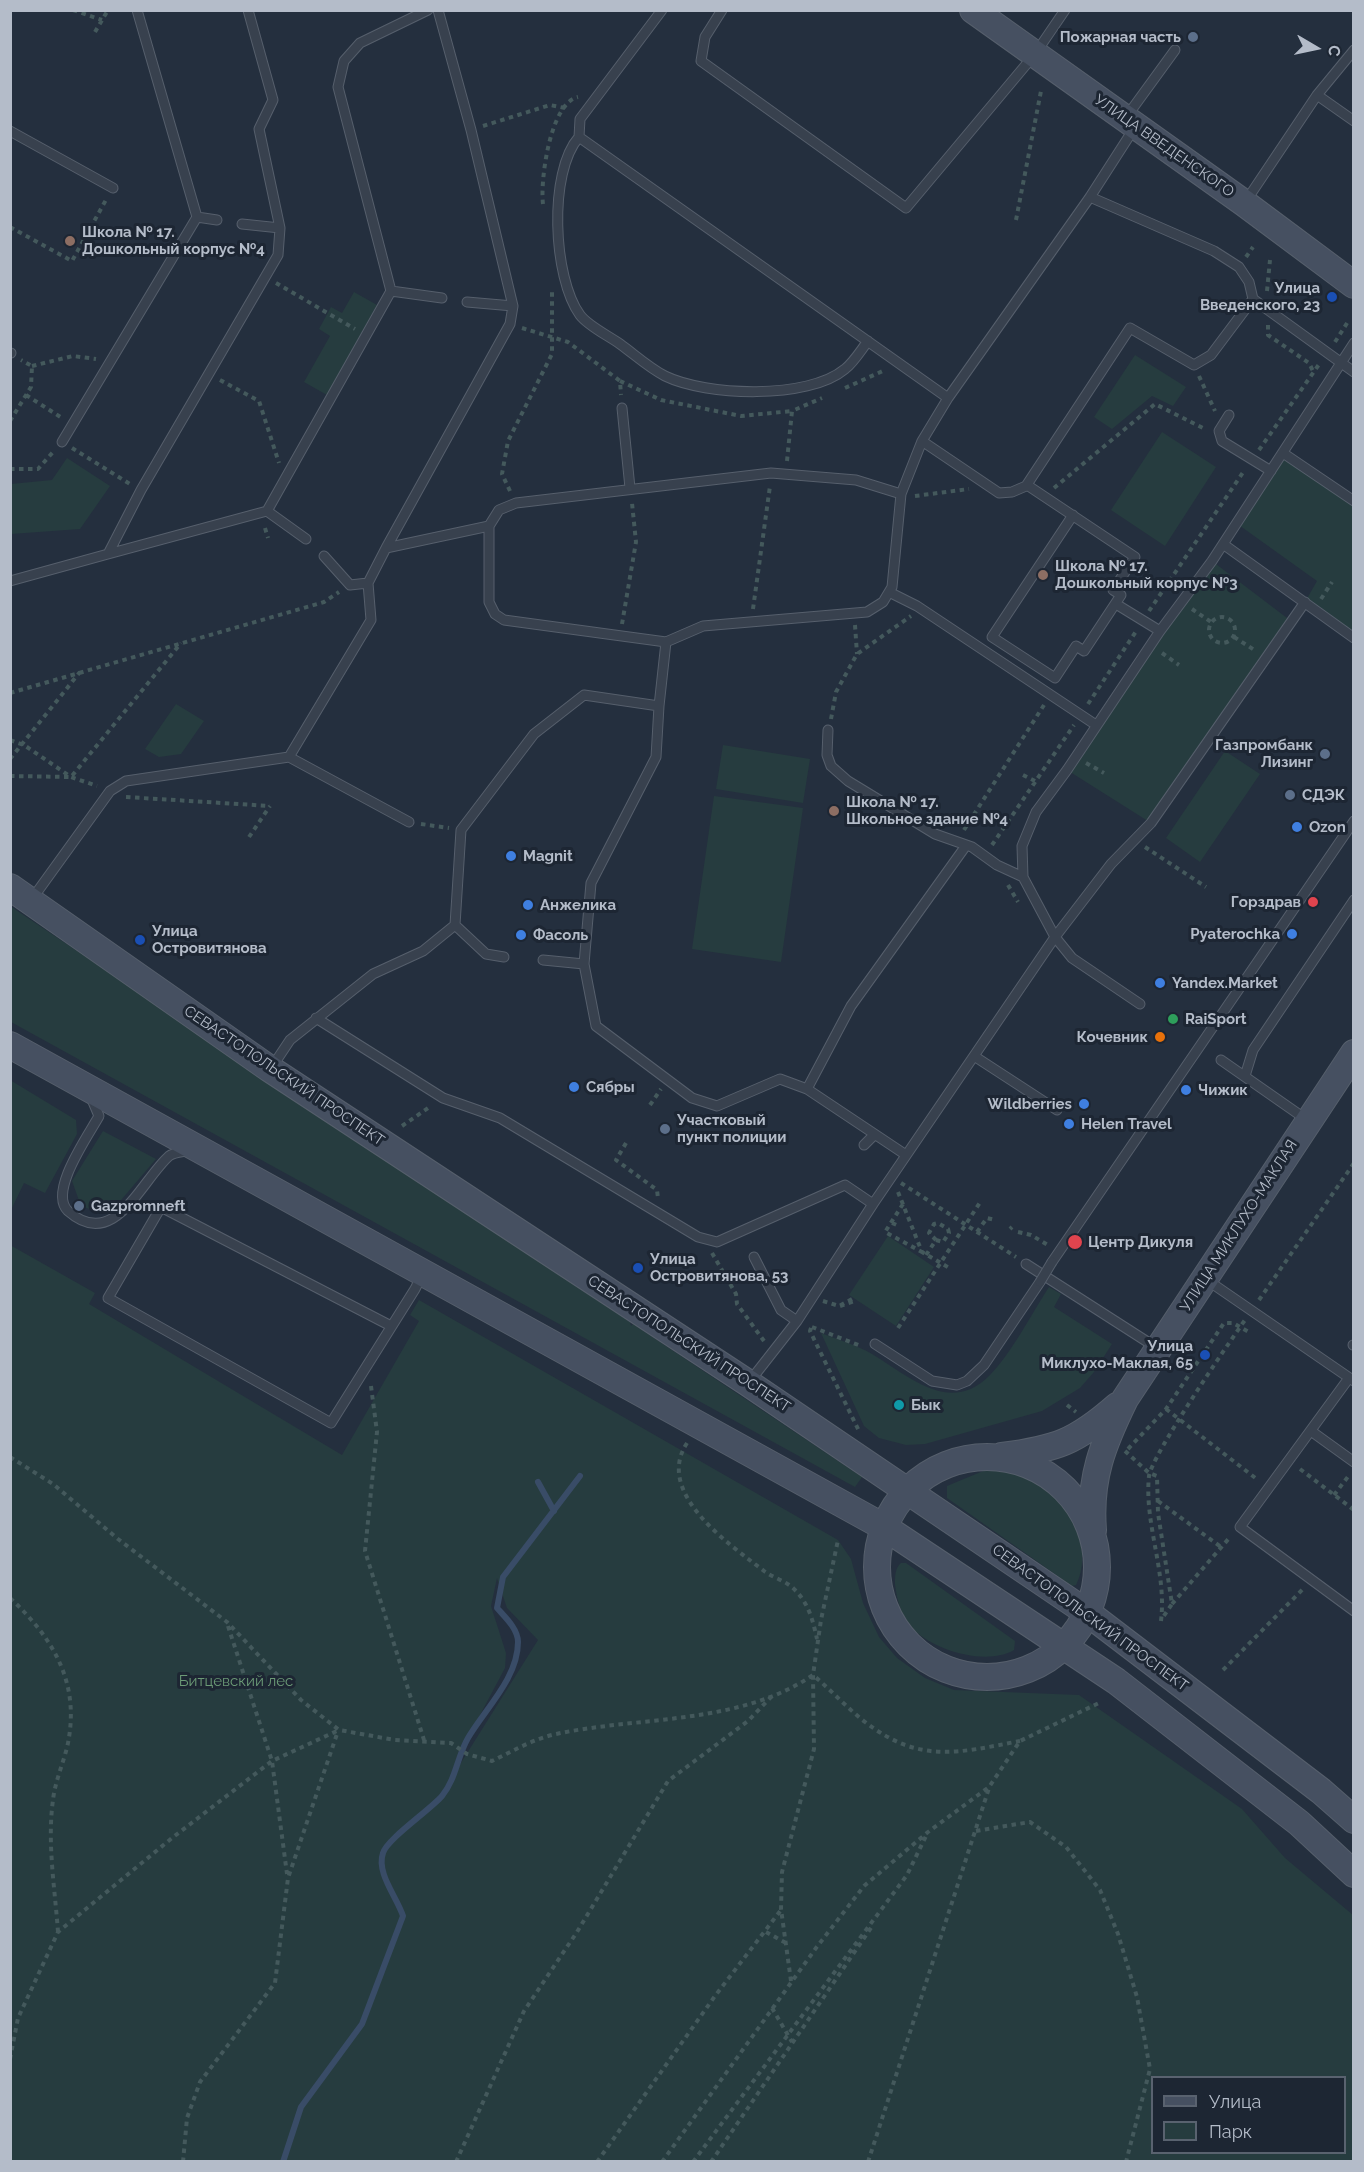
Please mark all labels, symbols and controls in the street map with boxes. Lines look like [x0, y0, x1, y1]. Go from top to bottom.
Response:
north arrow [1286, 18, 1346, 78]
place label: Пожарная часть [1060, 28, 1181, 46]
marker: Пожарная часть [1186, 30, 1200, 44]
text: С [1324, 44, 1345, 58]
street label: УЛИЦА ВВЕДЕНСКОГО [1091, 91, 1237, 201]
place label: Школа № 17. Дошкольный корпус №4 [82, 223, 265, 258]
marker: Школа № 17. Дошкольный корпус №4 [63, 234, 77, 248]
place label: Улица Введенского, 23 [1200, 279, 1320, 314]
marker: Улица Введенского, 23 [1325, 290, 1339, 304]
place label: Школа № 17. Дошкольный корпус №3 [1055, 557, 1238, 592]
marker: Школа № 17. Дошкольный корпус №3 [1036, 568, 1050, 582]
place label: Газпромбанк Лизинг [1215, 736, 1313, 771]
marker: Газпромбанк Лизинг [1318, 747, 1332, 761]
place label: СДЭК [1302, 786, 1345, 804]
marker: СДЭК [1283, 788, 1297, 802]
place label: Школа № 17. Школьное здание №4 [846, 793, 1008, 828]
marker: Школа № 17. Школьное здание №4 [827, 804, 841, 818]
place label: Ozon [1309, 818, 1346, 836]
marker: Ozon [1290, 820, 1304, 834]
place label: Magnit [523, 847, 573, 865]
marker: Magnit [504, 849, 518, 863]
place label: Горздрав [1231, 893, 1301, 911]
marker: Горздрав [1306, 895, 1320, 909]
place label: Анжелика [540, 896, 616, 914]
marker: Анжелика [521, 898, 535, 912]
place label: Улица Островитянова [152, 922, 267, 957]
place label: Pyaterochka [1190, 925, 1280, 943]
place label: Фасоль [533, 926, 588, 944]
marker: Pyaterochka [1285, 927, 1299, 941]
marker: Фасоль [514, 928, 528, 942]
marker: Улица Островитянова [133, 933, 147, 947]
place label: Yandex.Market [1172, 974, 1278, 992]
marker: Yandex.Market [1153, 976, 1167, 990]
street label: СЕВАСТОПОЛЬСКИЙ ПРОСПЕКТ [180, 1002, 388, 1150]
place label: RaiSport [1185, 1010, 1247, 1028]
marker: RaiSport [1166, 1012, 1180, 1026]
place label: Кочевник [1077, 1028, 1148, 1046]
marker: Кочевник [1153, 1030, 1167, 1044]
place label: Сябры [586, 1078, 635, 1096]
marker: Сябры [567, 1080, 581, 1094]
place label: Чижик [1198, 1081, 1248, 1099]
marker: Чижик [1179, 1083, 1193, 1097]
place label: Wildberries [988, 1095, 1072, 1113]
marker: Wildberries [1077, 1097, 1091, 1111]
place label: Участковый пункт полиции [677, 1111, 786, 1146]
place label: Helen Travel [1081, 1115, 1172, 1133]
marker: Helen Travel [1062, 1117, 1076, 1131]
marker: Участковый пункт полиции [658, 1122, 672, 1136]
street label: УЛИЦА МИКЛУХО-МАКЛАЯ [1177, 1137, 1301, 1315]
place label: Gazpromneft [91, 1197, 185, 1215]
marker: Gazpromneft [72, 1199, 86, 1213]
marker: Центр Дикуля [1066, 1233, 1084, 1251]
place label: Центр Дикуля [1088, 1233, 1193, 1251]
place label: Улица Островитянова, 53 [650, 1250, 788, 1285]
marker: Улица Островитянова, 53 [631, 1261, 645, 1275]
street label: СЕВАСТОПОЛЬСКИЙ ПРОСПЕКТ [584, 1272, 794, 1416]
place label: Улица Миклухо-Маклая, 65 [1041, 1337, 1193, 1372]
marker: Улица Миклухо-Маклая, 65 [1198, 1348, 1212, 1362]
place label: Бык [911, 1396, 941, 1414]
marker: Бык [892, 1398, 906, 1412]
street label: СЕВАСТОПОЛЬСКИЙ ПРОСПЕКТ [989, 1541, 1191, 1695]
park label: Битцевский лес [179, 1672, 293, 1690]
legend [1151, 2076, 1346, 2154]
text: Улица [1209, 2091, 1261, 2112]
text: Парк [1209, 2121, 1252, 2142]

